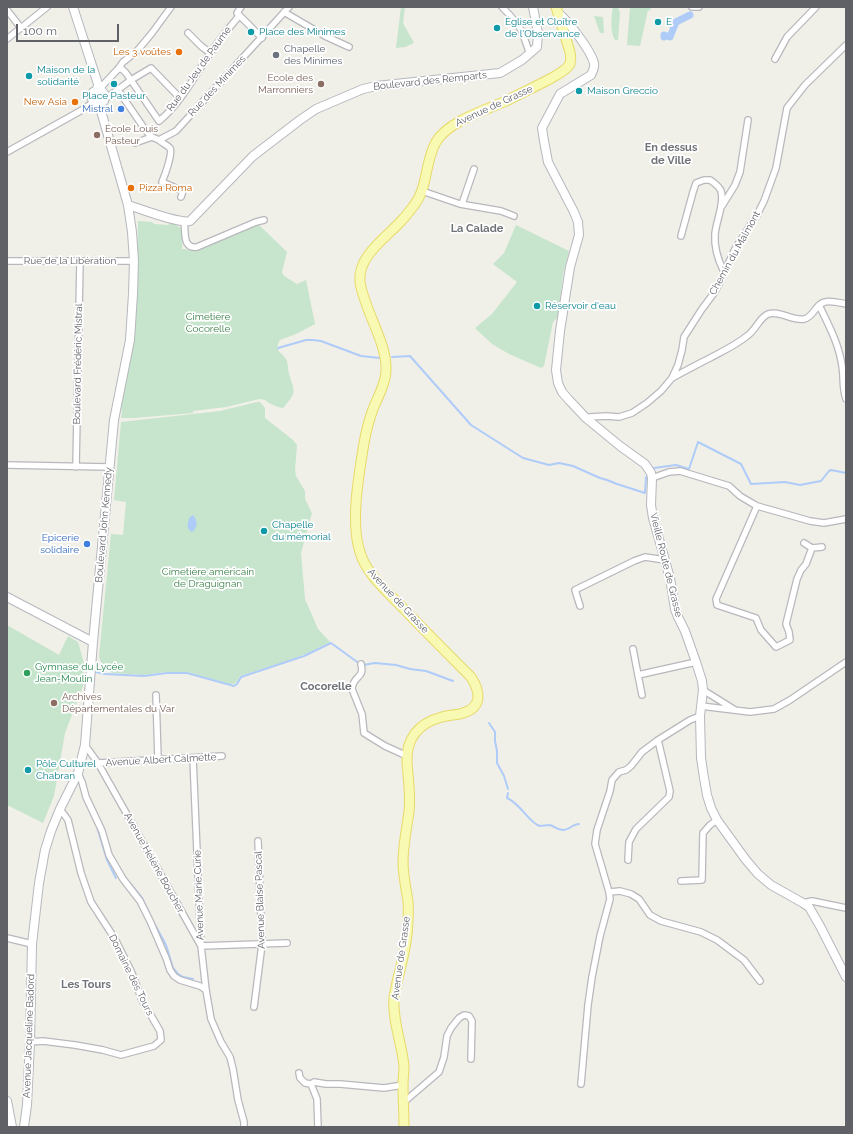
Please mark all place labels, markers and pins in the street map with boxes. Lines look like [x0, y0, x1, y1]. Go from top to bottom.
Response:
place label: Église et Cloître de l'Observance [505, 16, 580, 40]
place label: E [666, 16, 672, 28]
marker: E [653, 17, 663, 27]
marker: Église et Cloître de l'Observance [492, 23, 502, 33]
place label: Place des Minimes [259, 26, 346, 38]
marker: Place des Minimes [246, 27, 256, 37]
place label: Chapelle des Minimes [284, 43, 342, 66]
place label: Les 3 voûtes [113, 46, 171, 58]
marker: Les 3 voûtes [174, 47, 184, 57]
marker: Chapelle des Minimes [271, 50, 281, 60]
place label: Maison de la solidarité [37, 64, 95, 88]
marker: Maison de la solidarité [24, 71, 34, 81]
place label: Ecole des Marronniers [258, 72, 313, 96]
marker: Place Pasteur [109, 79, 119, 89]
marker: Ecole des Marronniers [316, 79, 326, 89]
place label: Maison Greccio [587, 85, 658, 97]
marker: Maison Greccio [574, 86, 584, 96]
place label: Place Pasteur [82, 90, 146, 102]
place label: New Asia [24, 96, 67, 108]
marker: New Asia [70, 97, 80, 107]
place label: Mistral [82, 103, 113, 115]
marker: Mistral [116, 104, 126, 114]
place label: École Louis Pasteur [105, 123, 158, 146]
marker: École Louis Pasteur [92, 130, 102, 140]
place label: Pizza Roma [139, 182, 192, 194]
marker: Pizza Roma [126, 183, 136, 193]
place label: Réservoir d'eau [545, 300, 616, 312]
marker: Réservoir d'eau [532, 301, 542, 311]
place label: Chapelle du mémorial [272, 519, 331, 542]
marker: Chapelle du mémorial [259, 526, 269, 536]
place label: Epicerie solidaire [40, 532, 79, 556]
marker: Epicerie solidaire [82, 539, 92, 549]
place label: Gymnase du Lycée Jean-Moulin [35, 661, 123, 684]
marker: Gymnase du Lycée Jean-Moulin [22, 668, 32, 678]
place label: Archives Départementales du Var [62, 691, 175, 714]
marker: Archives Départementales du Var [49, 698, 59, 708]
place label: Pôle Culturel Chabran [36, 758, 96, 782]
marker: Pôle Culturel Chabran [23, 765, 33, 775]

